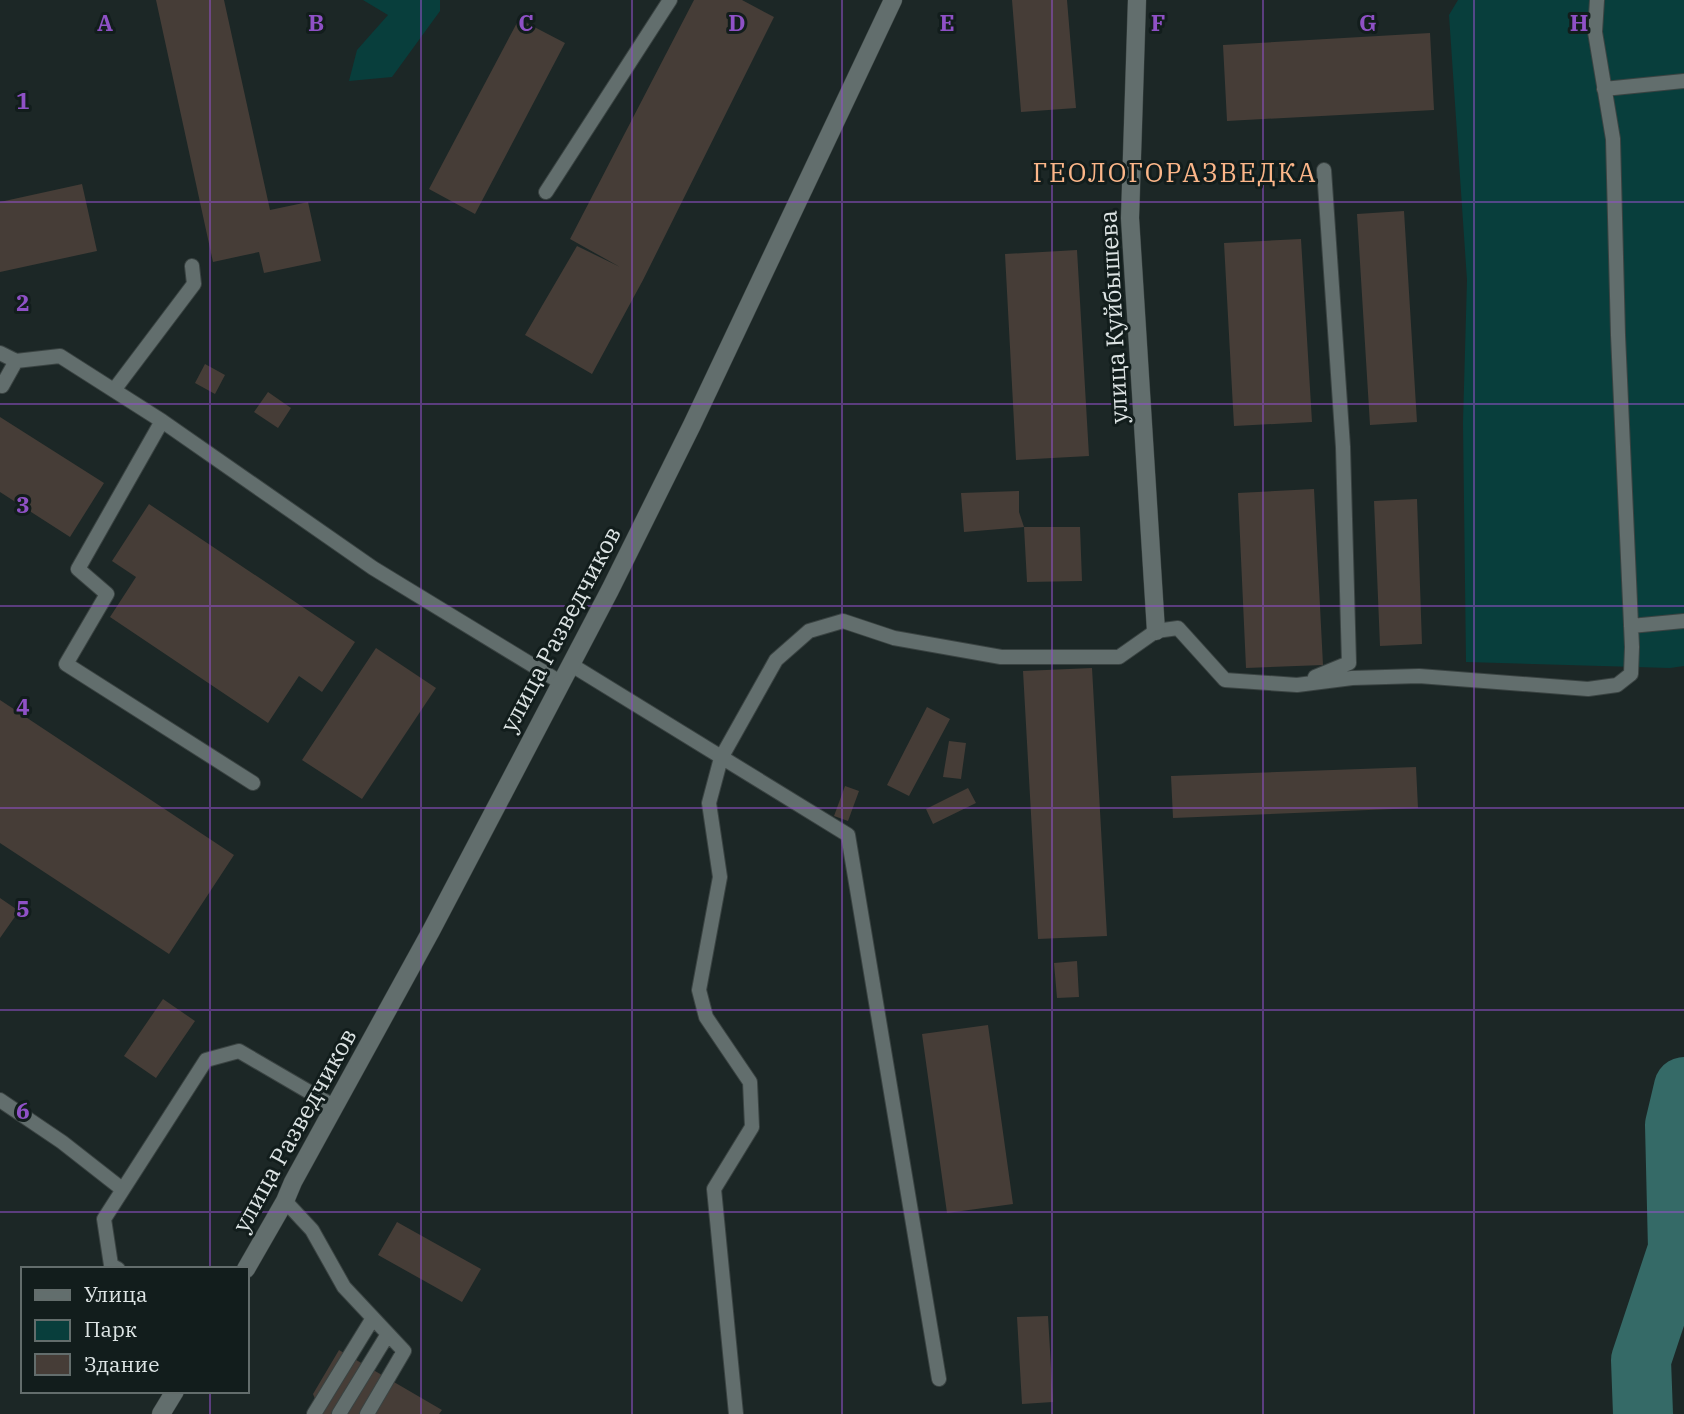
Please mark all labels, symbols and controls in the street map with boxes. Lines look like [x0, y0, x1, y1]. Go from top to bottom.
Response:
text: A [97, 7, 113, 37]
text: B [308, 7, 324, 37]
text: C [518, 7, 534, 37]
text: D [728, 7, 746, 37]
text: E [939, 7, 955, 37]
text: F [1151, 7, 1165, 37]
text: G [1359, 7, 1377, 37]
text: H [1570, 7, 1588, 37]
text: 1 [16, 85, 30, 115]
district label: ГЕОЛОГОРАЗВЕДКА [1032, 155, 1318, 189]
street label: улица Куйбышева [1091, 209, 1135, 425]
text: 2 [16, 287, 30, 317]
text: 3 [16, 489, 30, 519]
street label: улица Разведчиков [492, 521, 628, 737]
text: 4 [16, 691, 30, 721]
text: 5 [16, 893, 30, 923]
street label: улица Разведчиков [225, 1022, 363, 1238]
text: 6 [16, 1095, 30, 1125]
legend [21, 1267, 248, 1393]
text: Улица [84, 1280, 148, 1308]
text: Парк [84, 1315, 137, 1343]
text: Здание [84, 1350, 159, 1378]

